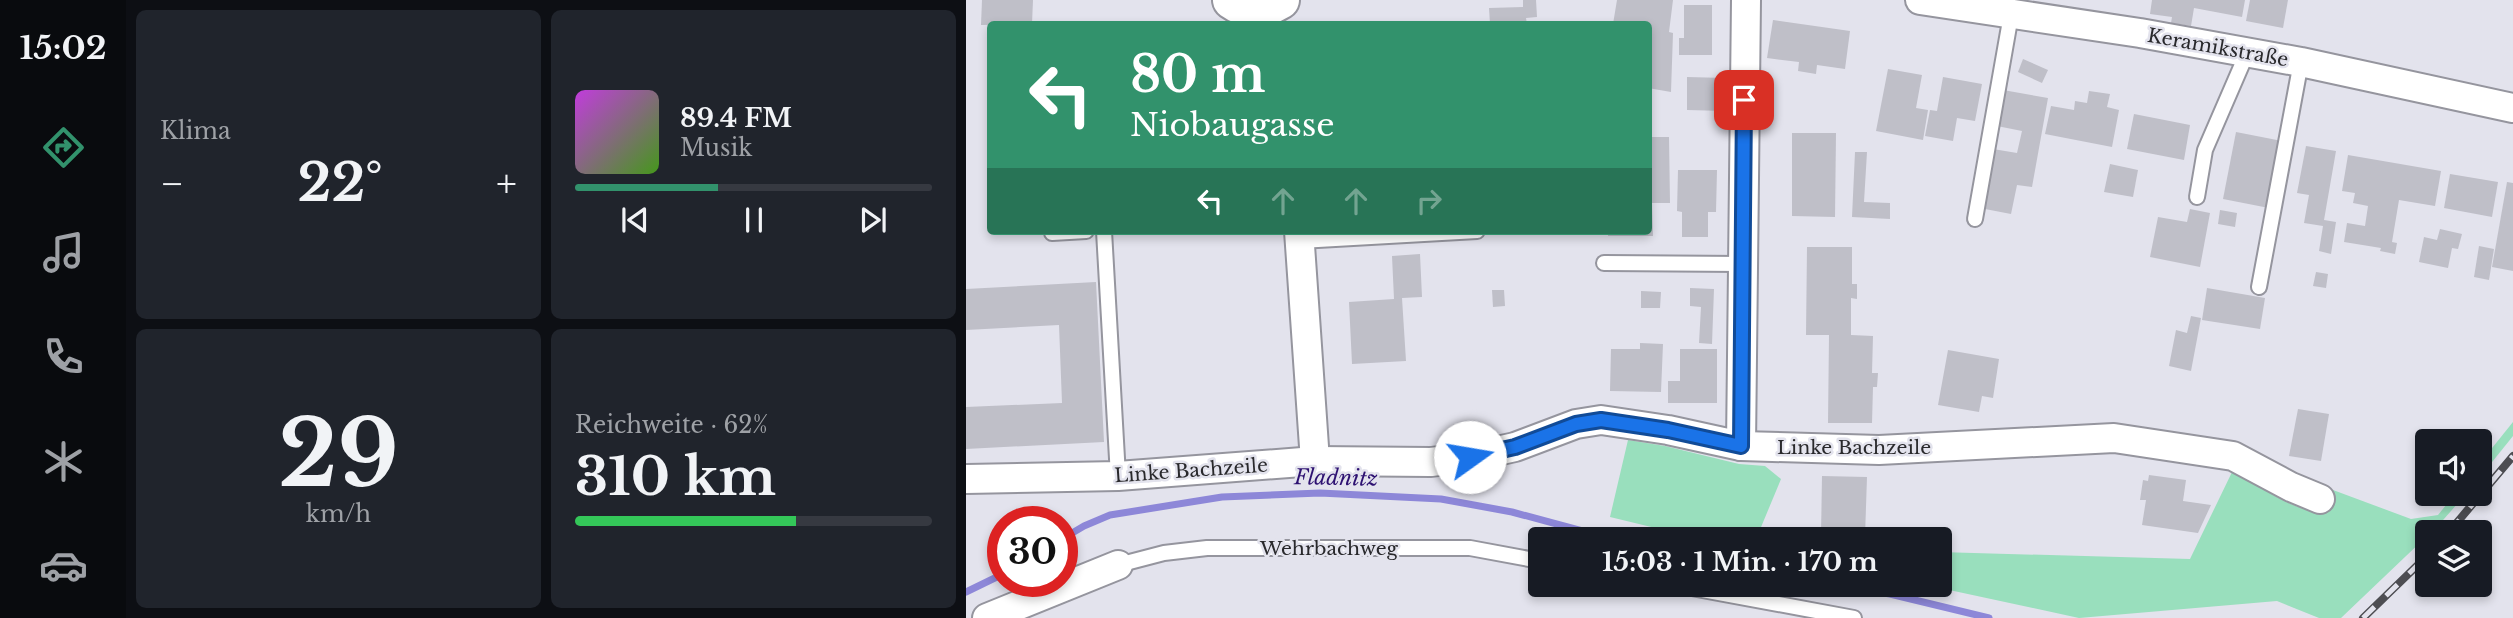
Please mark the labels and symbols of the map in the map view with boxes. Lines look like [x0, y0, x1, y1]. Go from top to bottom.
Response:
street label: Keramikstraße [2146, 24, 2290, 71]
pin [1714, 70, 1774, 130]
position arrow [1433, 420, 1507, 494]
street label: Linke Bachzeile [1777, 436, 1931, 459]
street label: Linke Bachzeile [1113, 454, 1269, 487]
water label: Fladnitz [1293, 464, 1378, 492]
speed limit sign: 30 [987, 506, 1078, 597]
street label: Wehrbachweg [1259, 537, 1399, 560]

